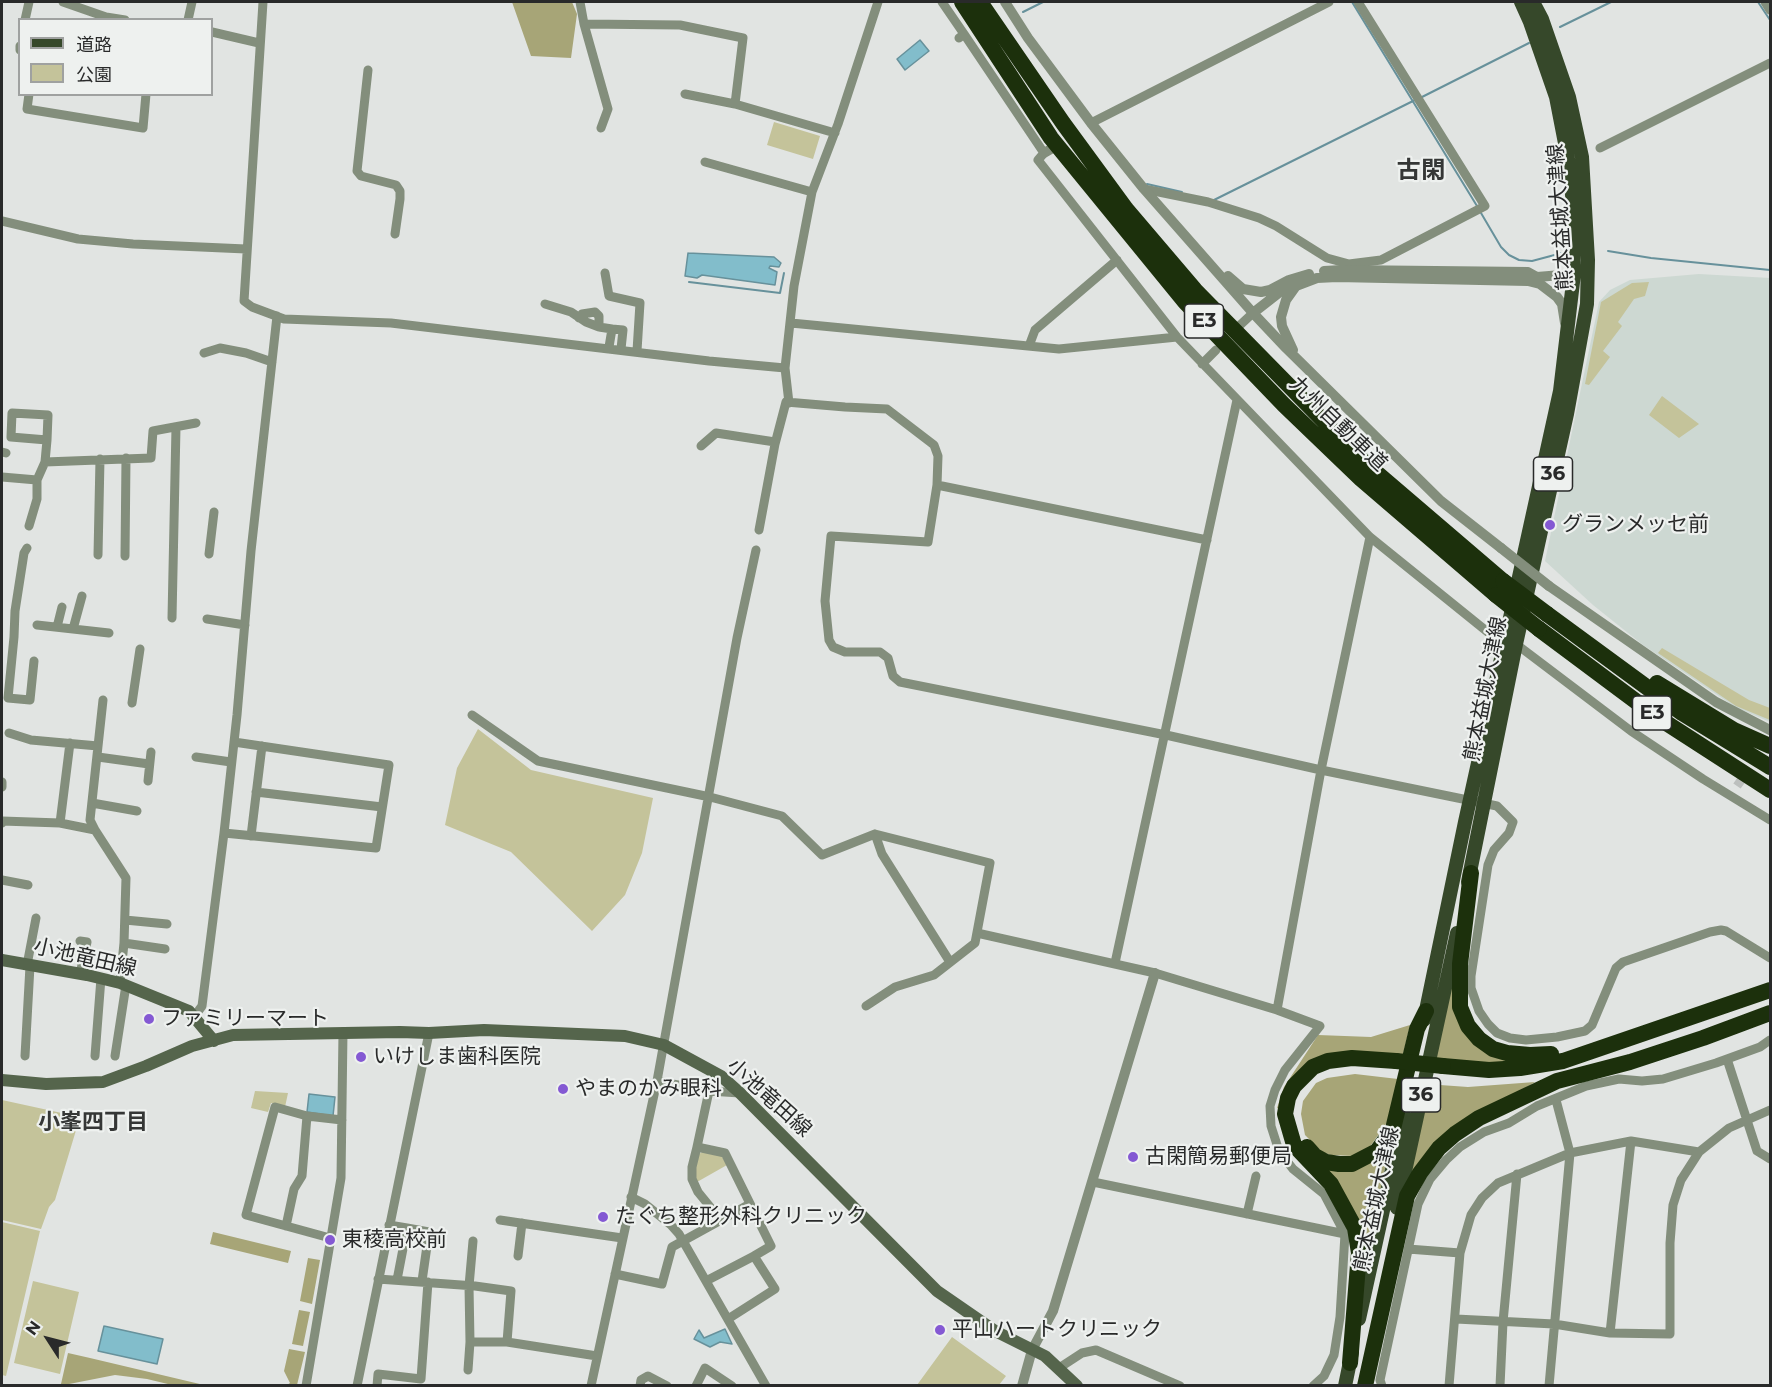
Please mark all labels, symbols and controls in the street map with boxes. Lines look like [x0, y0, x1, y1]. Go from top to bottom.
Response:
legend [18, 18, 213, 96]
text: 道路 [76, 34, 112, 56]
text: 公園 [76, 64, 112, 86]
street label: 熊本益城大津線 [1543, 143, 1579, 291]
district label: 古閑 [1397, 157, 1445, 185]
road number: E3 [1184, 304, 1224, 338]
street label: 九州自動車道 [1284, 371, 1392, 477]
road number: 36 [1534, 457, 1572, 491]
place label: グランメッセ前 [1562, 512, 1709, 538]
marker: グランメッセ前 [1543, 518, 1557, 532]
street label: 熊本益城大津線 [1460, 614, 1512, 764]
road number: E3 [1632, 696, 1672, 730]
street label: 小池竜田線 [31, 934, 139, 982]
place label: ファミリーマート [161, 1006, 329, 1032]
marker: ファミリーマート [142, 1012, 156, 1026]
place label: いけしま歯科医院 [373, 1044, 541, 1070]
marker: いけしま歯科医院 [354, 1050, 368, 1064]
street label: 小池竜田線 [722, 1054, 816, 1142]
place label: やまのかみ眼科 [575, 1076, 722, 1102]
road number: 36 [1402, 1078, 1440, 1112]
marker: やまのかみ眼科 [556, 1082, 570, 1096]
district label: 小峯四丁目 [38, 1110, 148, 1136]
street label: 熊本益城大津線 [1349, 1124, 1405, 1274]
place label: 古閑簡易郵便局 [1145, 1144, 1292, 1170]
marker: 古閑簡易郵便局 [1126, 1150, 1140, 1164]
place label: たぐち整形外科クリニック [615, 1204, 867, 1230]
marker: たぐち整形外科クリニック [596, 1210, 610, 1224]
place label: 東稜高校前 [342, 1227, 447, 1253]
marker: 東稜高校前 [323, 1233, 337, 1247]
north arrow [18, 1309, 78, 1369]
text: N [22, 1317, 45, 1339]
place label: 平山ハートクリニック [952, 1317, 1162, 1343]
marker: 平山ハートクリニック [933, 1323, 947, 1337]

